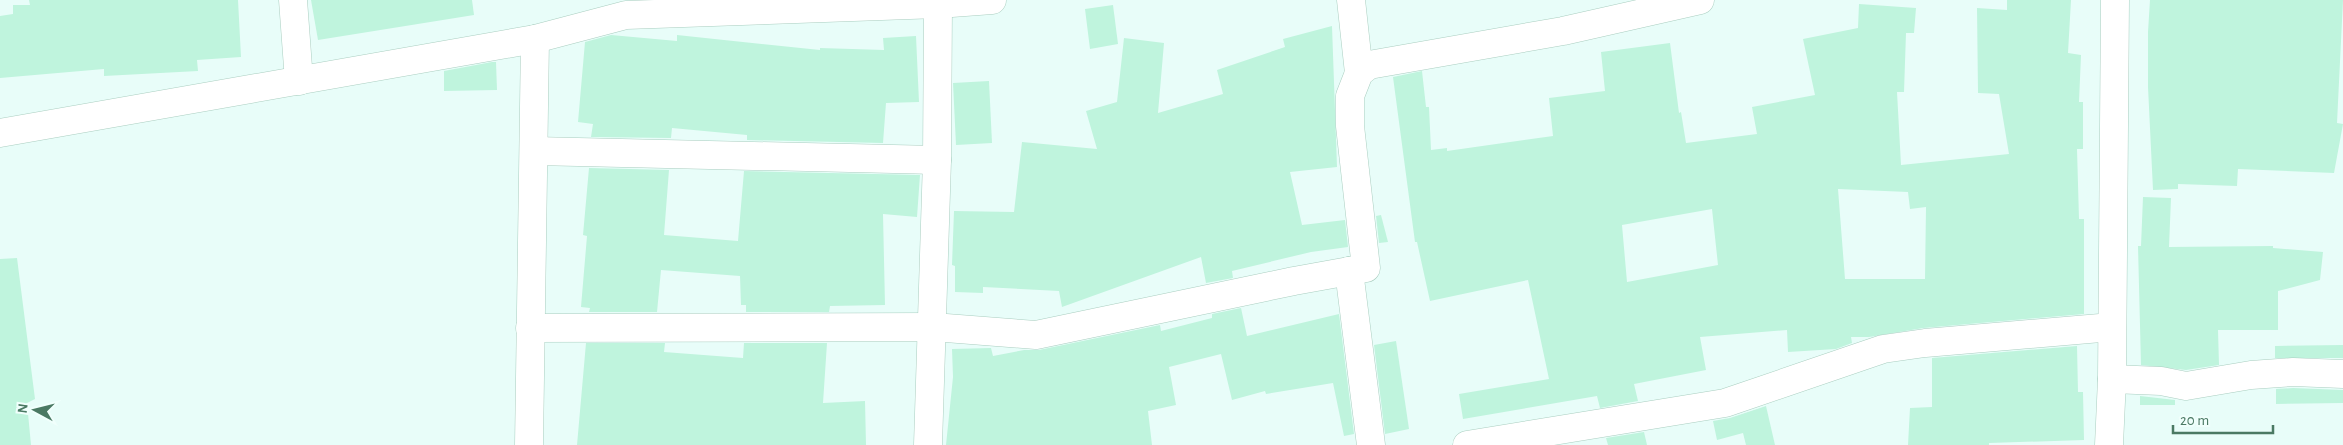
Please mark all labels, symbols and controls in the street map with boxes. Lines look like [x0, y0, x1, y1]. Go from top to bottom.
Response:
north arrow [10, 385, 60, 435]
scale bar [2173, 402, 2273, 434]
text: N [16, 403, 31, 414]
text: 20 m [2180, 413, 2209, 428]

